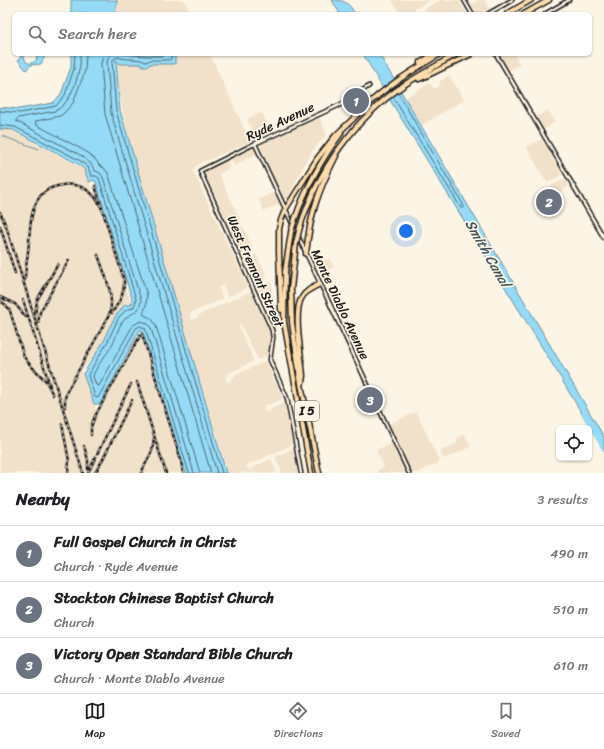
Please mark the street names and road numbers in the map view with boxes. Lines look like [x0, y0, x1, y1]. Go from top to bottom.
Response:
street label: Ryde Avenue [242, 95, 319, 147]
street label: West Fremont Street [220, 211, 291, 332]
street label: Monte Diablo Avenue [305, 245, 376, 364]
road number: I 5 [295, 401, 319, 421]

